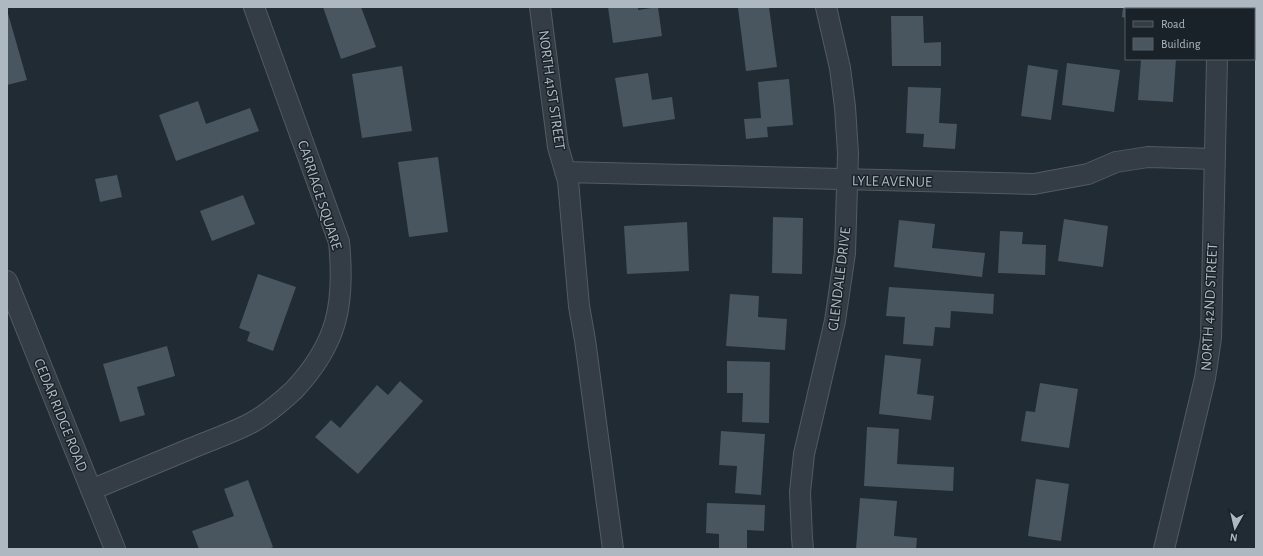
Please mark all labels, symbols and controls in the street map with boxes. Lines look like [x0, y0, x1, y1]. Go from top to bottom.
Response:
legend [1125, 8, 1255, 60]
text: Road [1161, 18, 1185, 30]
street label: NORTH 41ST STREET [536, 29, 567, 152]
text: Building [1161, 38, 1201, 50]
street label: CARRIAGE SQUARE [295, 138, 344, 252]
street label: LYLE AVENUE [852, 173, 932, 190]
street label: GLENDALE DRIVE [826, 226, 853, 332]
street label: NORTH 42ND STREET [1199, 242, 1220, 371]
street label: CEDAR RIDGE ROAD [31, 356, 90, 474]
north arrow [1215, 508, 1255, 548]
text: N [1229, 531, 1238, 543]

